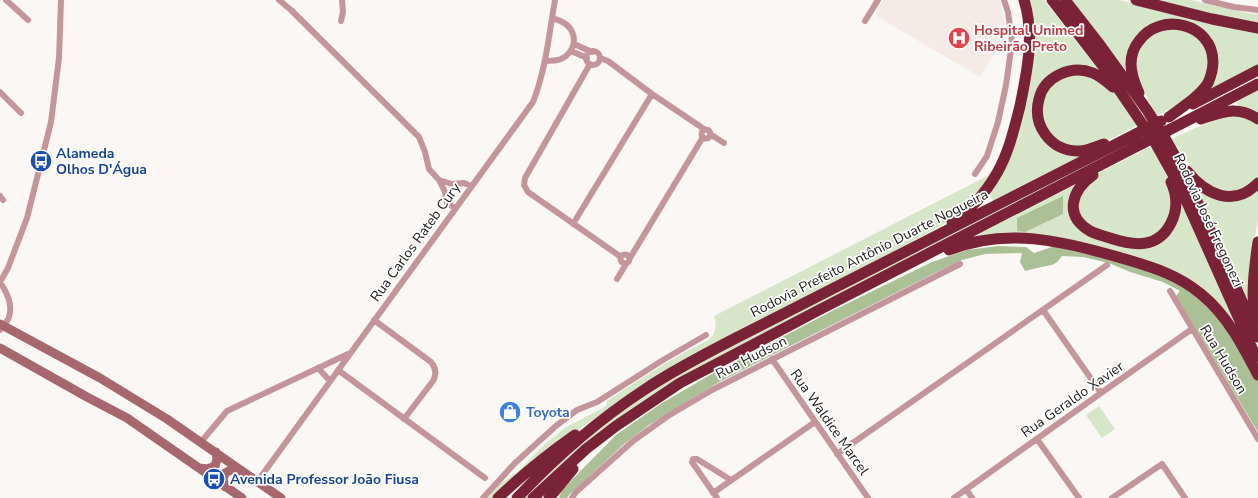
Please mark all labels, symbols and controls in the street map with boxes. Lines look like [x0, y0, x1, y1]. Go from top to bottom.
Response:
place label: Hospital Unimed Ribeirão Preto [974, 21, 1083, 56]
hospital icon: Hospital Unimed Ribeirão Preto [946, 25, 972, 51]
place label: Alameda Olhos D'Água [56, 144, 147, 179]
bus stop icon: Alameda Olhos D'Água [28, 148, 54, 174]
street label: Rodovia José Fregonezi [1169, 150, 1248, 290]
street label: Rua Carlos Rateb Cury [366, 178, 465, 306]
street label: Rodovia Prefeito Antônio Duarte Nogueira [747, 185, 991, 322]
street label: Rua Hudson [1195, 321, 1252, 397]
street label: Rua Hudson [712, 331, 790, 383]
street label: Rua Geraldo Xavier [1017, 357, 1127, 442]
street label: Rua Waldice Marcel [786, 365, 874, 480]
shop icon: Toyota [497, 399, 523, 425]
place label: Toyota [526, 403, 570, 422]
bus stop icon: Avenida Professor João Fiusa [201, 466, 227, 492]
place label: Avenida Professor João Fiusa [230, 470, 419, 489]

